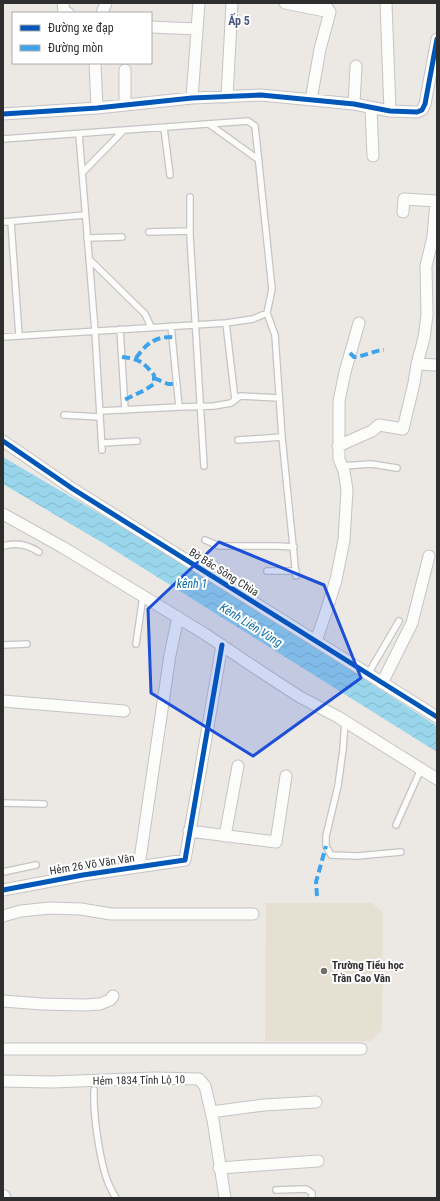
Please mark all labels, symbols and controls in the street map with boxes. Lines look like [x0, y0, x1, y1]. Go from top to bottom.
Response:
legend [12, 12, 152, 64]
district label: Ấp 5 [228, 13, 250, 28]
text: Đường xe đạp [48, 21, 114, 35]
text: Đường mòn [48, 41, 103, 55]
street label: Bờ Bắc Sông Chùa [187, 546, 261, 599]
water label: kênh 1 [177, 577, 207, 591]
water label: Kênh Liên Vùng [217, 600, 285, 650]
street label: Hẻm 26 Võ Văn Vân [49, 851, 135, 878]
place label: Trường Tiểu học Trần Cao Vân [332, 959, 404, 985]
marker: Trường Tiểu học Trần Cao Vân [319, 966, 329, 976]
street label: Hẻm 1834 Tỉnh Lộ 10 [93, 1073, 185, 1088]

